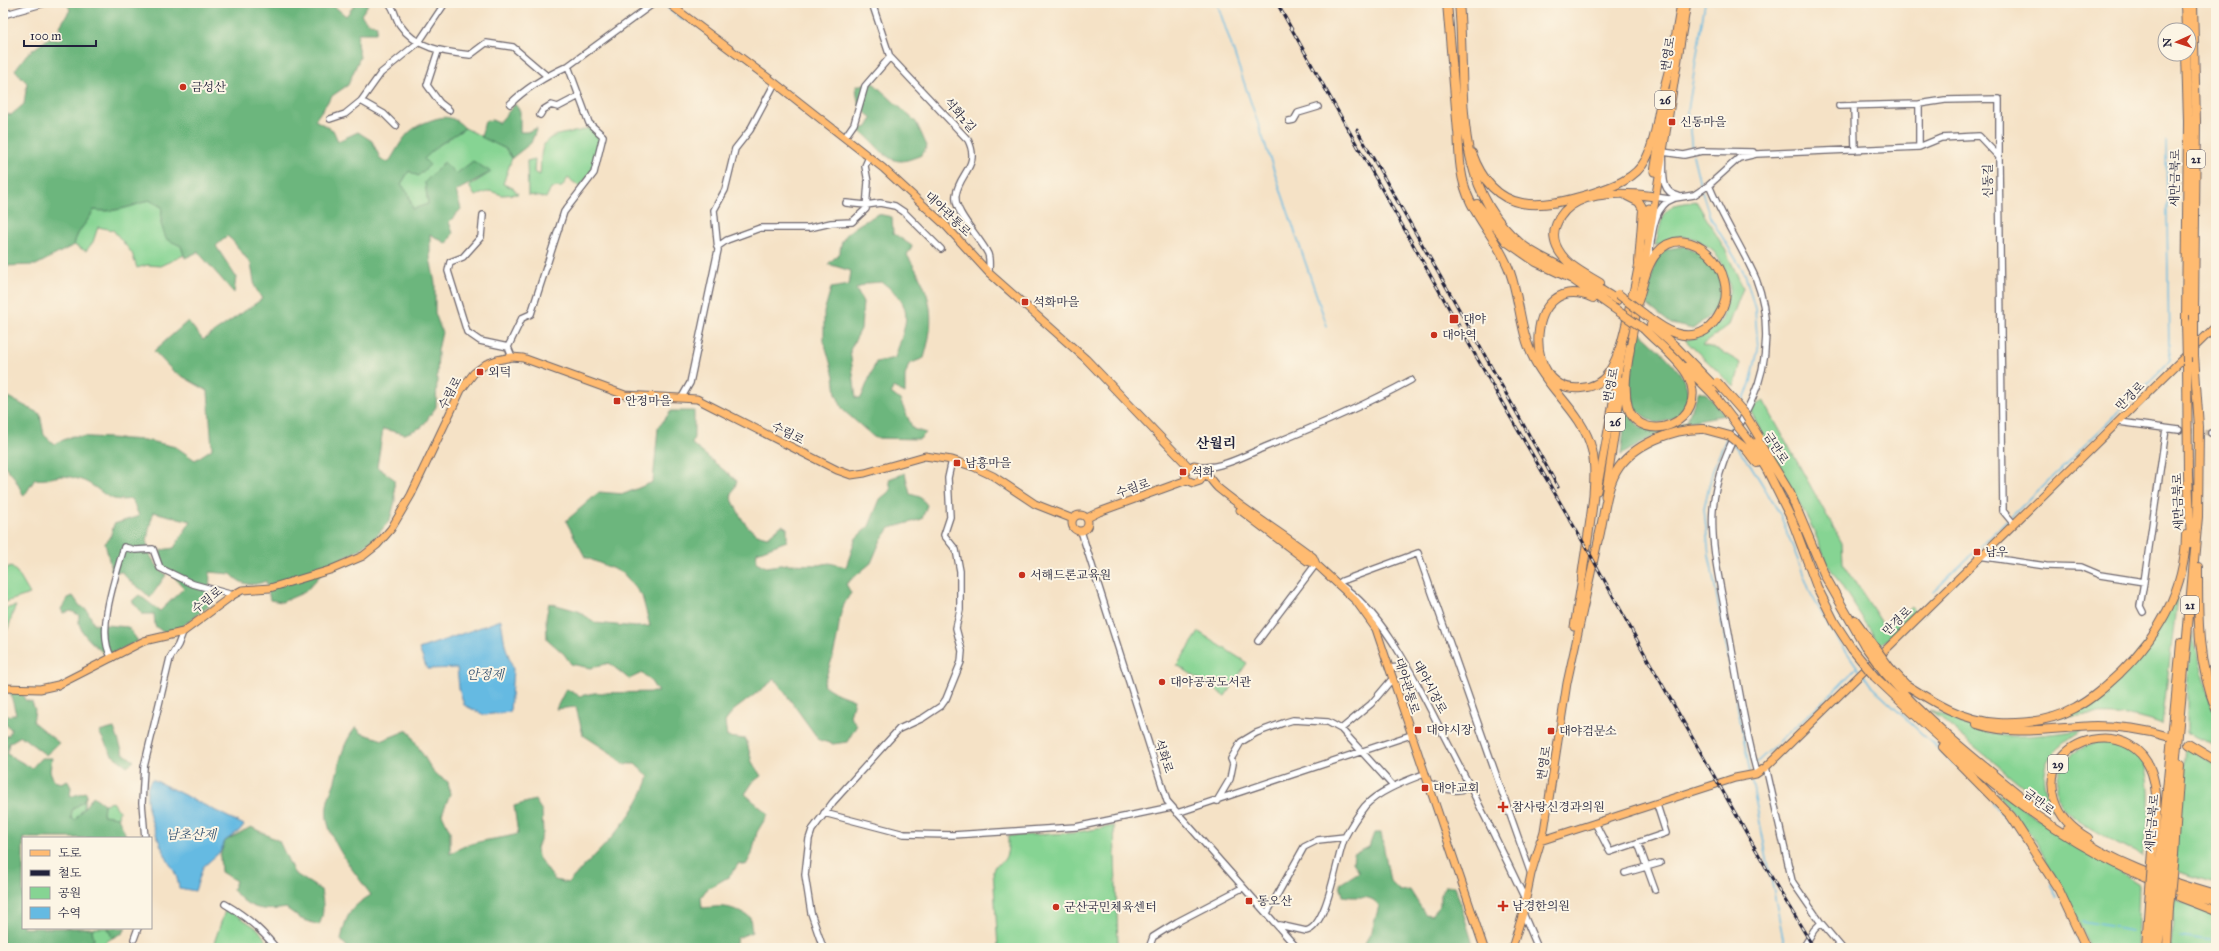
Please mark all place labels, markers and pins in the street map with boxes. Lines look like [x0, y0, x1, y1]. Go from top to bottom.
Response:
place label: 금성산 [191, 80, 226, 94]
marker: 금성산 [178, 82, 188, 92]
place label: 신동마을 [1680, 115, 1727, 129]
marker: 신동마을 [1667, 117, 1677, 127]
place label: 석화마을 [1033, 295, 1080, 309]
marker: 석화마을 [1020, 297, 1030, 307]
place label: 대야 [1463, 312, 1487, 326]
marker: 대야 [1448, 313, 1460, 325]
place label: 대야역 [1442, 328, 1477, 342]
marker: 대야역 [1429, 330, 1439, 340]
place label: 외덕 [488, 365, 511, 379]
marker: 외덕 [475, 367, 485, 377]
place label: 안정마을 [625, 394, 672, 408]
marker: 안정마을 [612, 396, 622, 406]
place label: 남흥마을 [965, 456, 1012, 470]
marker: 남흥마을 [952, 458, 962, 468]
place label: 석화 [1191, 465, 1215, 479]
marker: 석화 [1178, 467, 1188, 477]
place label: 남우 [1985, 545, 2009, 559]
marker: 남우 [1972, 547, 1982, 557]
place label: 서해드론교육원 [1030, 568, 1111, 582]
marker: 서해드론교육원 [1017, 570, 1027, 580]
place label: 대야공공도서관 [1170, 675, 1252, 689]
marker: 대야공공도서관 [1157, 677, 1167, 687]
place label: 대야시장 [1426, 723, 1473, 737]
place label: 대야검문소 [1559, 724, 1617, 738]
marker: 대야시장 [1413, 725, 1423, 735]
marker: 대야검문소 [1546, 726, 1556, 736]
place label: 대야교회 [1433, 781, 1479, 795]
marker: 대야교회 [1420, 783, 1430, 793]
place label: 참사랑신경과의원 [1512, 800, 1605, 814]
marker: 참사랑신경과의원 [1497, 801, 1509, 813]
place label: 동오산 [1257, 894, 1292, 908]
marker: 동오산 [1244, 896, 1254, 906]
place label: 남경한의원 [1512, 899, 1570, 913]
place label: 군산국민체육센터 [1064, 900, 1157, 914]
marker: 남경한의원 [1497, 900, 1509, 912]
marker: 군산국민체육센터 [1051, 902, 1061, 912]

